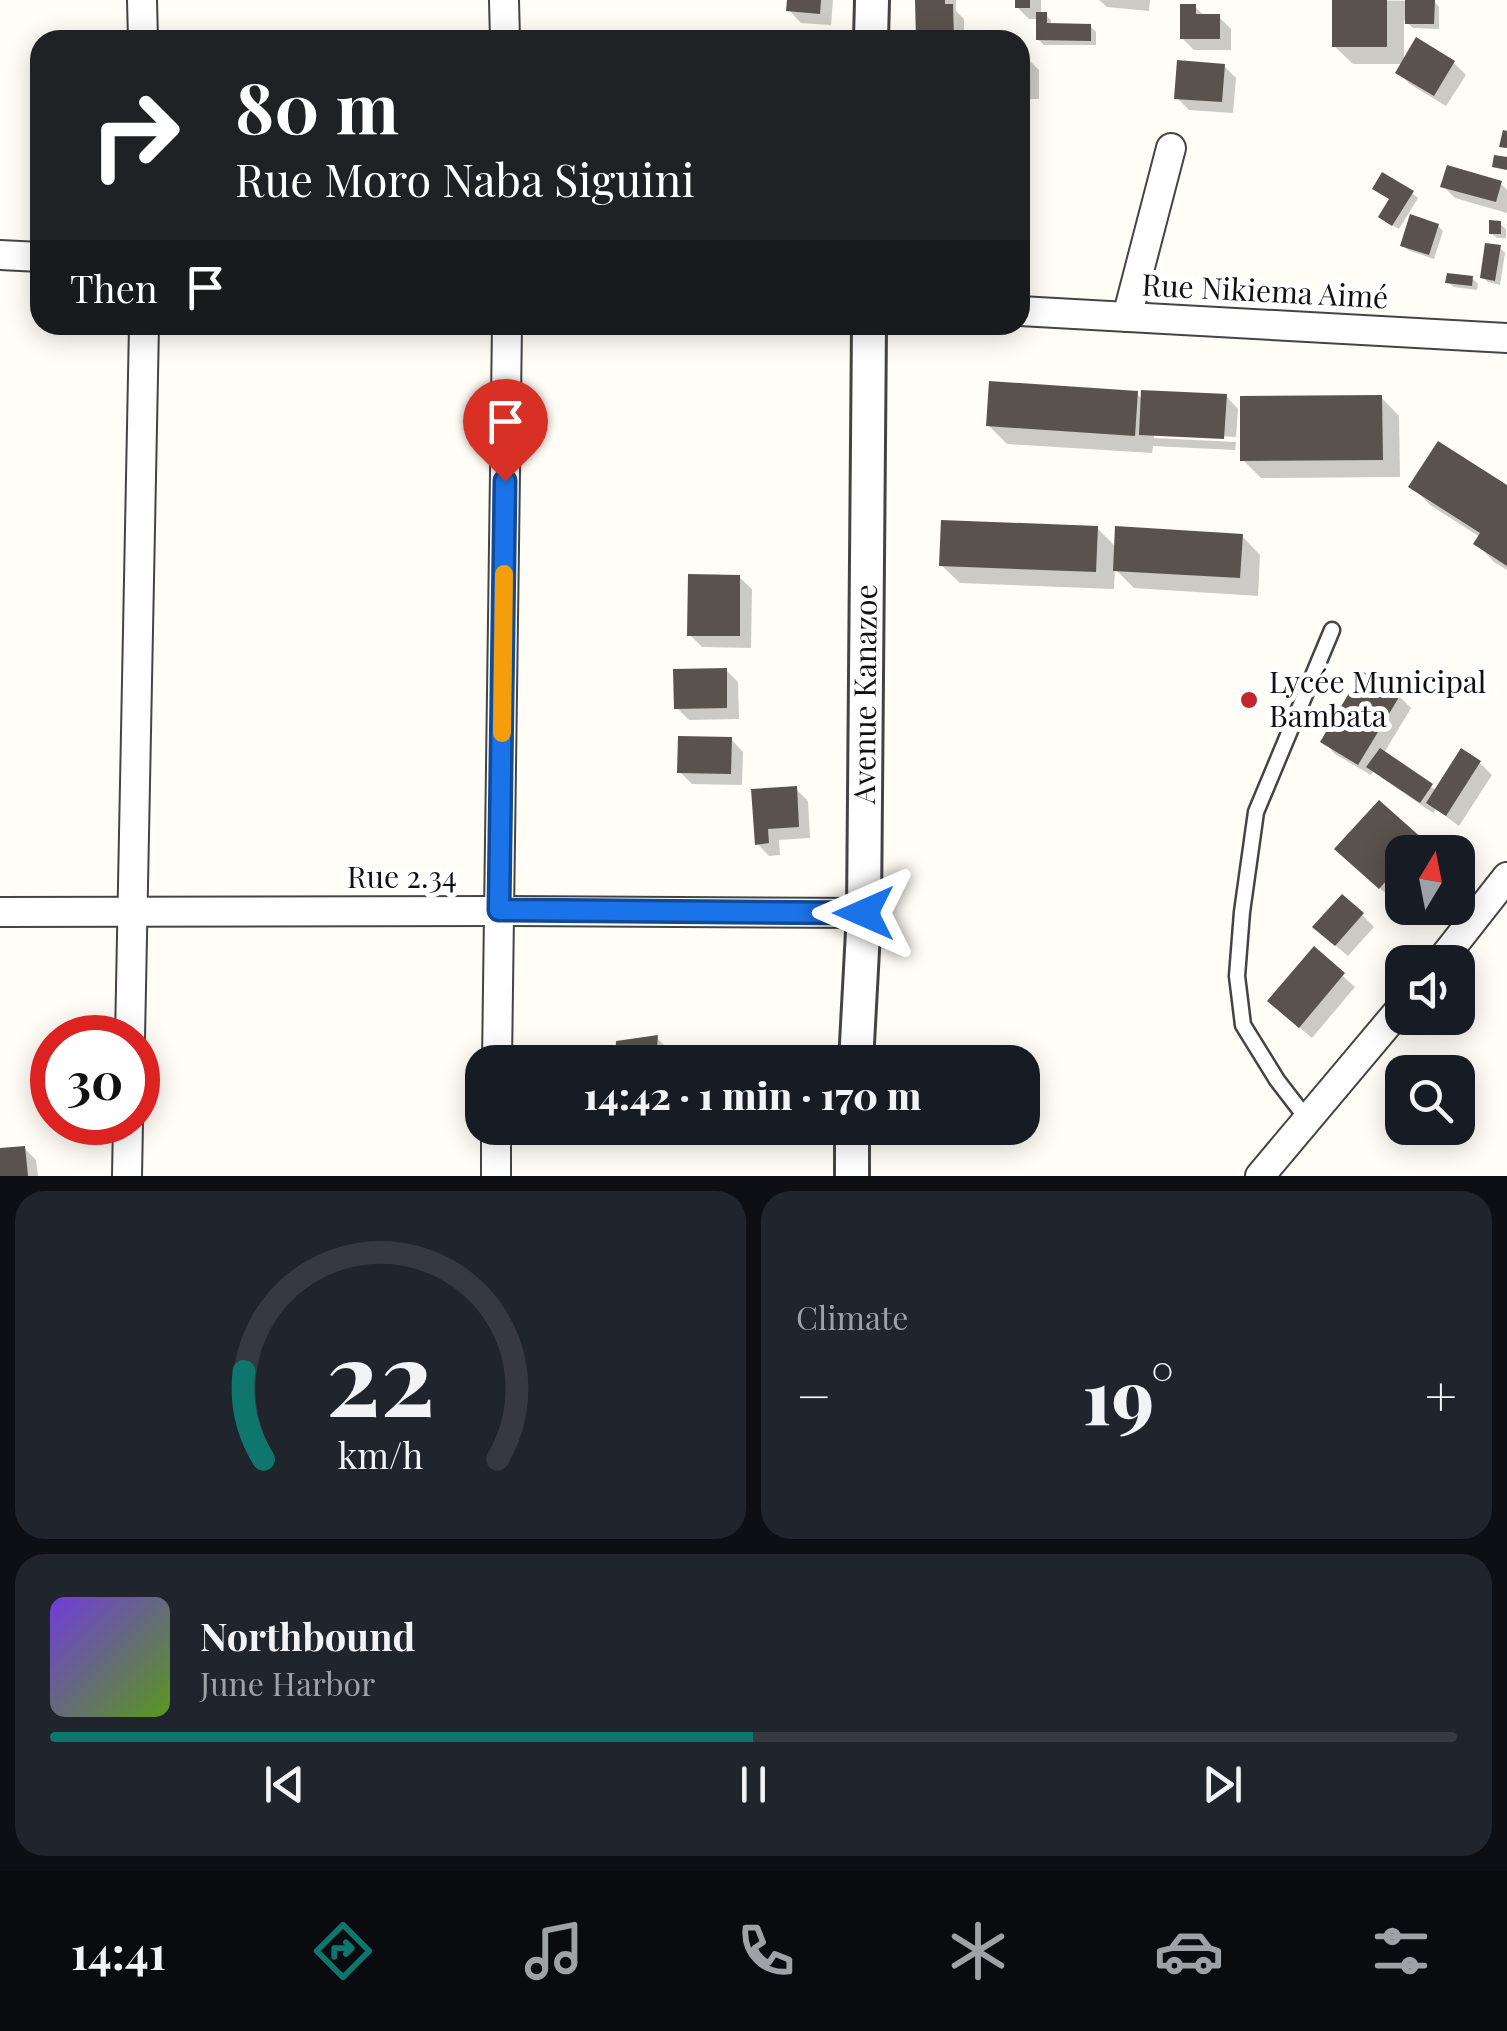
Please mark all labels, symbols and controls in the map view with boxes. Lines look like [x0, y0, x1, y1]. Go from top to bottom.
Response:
text: 80 m [235, 58, 399, 152]
icon: right [70, 70, 200, 200]
text: Rue Moro Naba Siguini [235, 148, 695, 208]
icon: arrive [178, 260, 233, 315]
text: Then [70, 262, 158, 313]
street label: Rue Nikiema Aimé [1141, 264, 1389, 316]
pin [463, 379, 548, 482]
icon: arrive [478, 394, 533, 449]
street label: Avenue Kanazoe [843, 584, 885, 805]
place label: Lycée Municipal Bambata [1269, 661, 1486, 735]
marker: Lycée Municipal Bambata [1238, 689, 1260, 711]
north arrow [1385, 835, 1475, 925]
map controls [1385, 835, 1475, 1145]
street label: Rue 2.34 [347, 856, 457, 896]
position arrow [812, 861, 916, 965]
button: sound [1385, 945, 1475, 1035]
speed limit sign: 30 [30, 1015, 160, 1145]
button: search [1385, 1055, 1475, 1145]
text: 14:42 · 1 min · 170 m [584, 1069, 921, 1120]
text: Climate [796, 1295, 908, 1338]
text: 22 [326, 1304, 435, 1443]
text: 19° [1083, 1344, 1174, 1444]
text: − [796, 1357, 832, 1431]
text: + [1425, 1357, 1457, 1431]
text: km/h [338, 1430, 423, 1478]
text: Northbound [200, 1610, 415, 1661]
text: June Harbor [200, 1661, 375, 1704]
icon: previous [257, 1757, 312, 1812]
icon: pause [726, 1757, 781, 1812]
icon: next [1195, 1757, 1250, 1812]
icon: directions [308, 1916, 378, 1986]
icon: music [519, 1916, 589, 1986]
icon: phone [731, 1916, 801, 1986]
icon: climate [943, 1916, 1013, 1986]
icon: car [1154, 1916, 1224, 1986]
icon: filters [1366, 1916, 1436, 1986]
text: 14:41 [71, 1921, 166, 1981]

